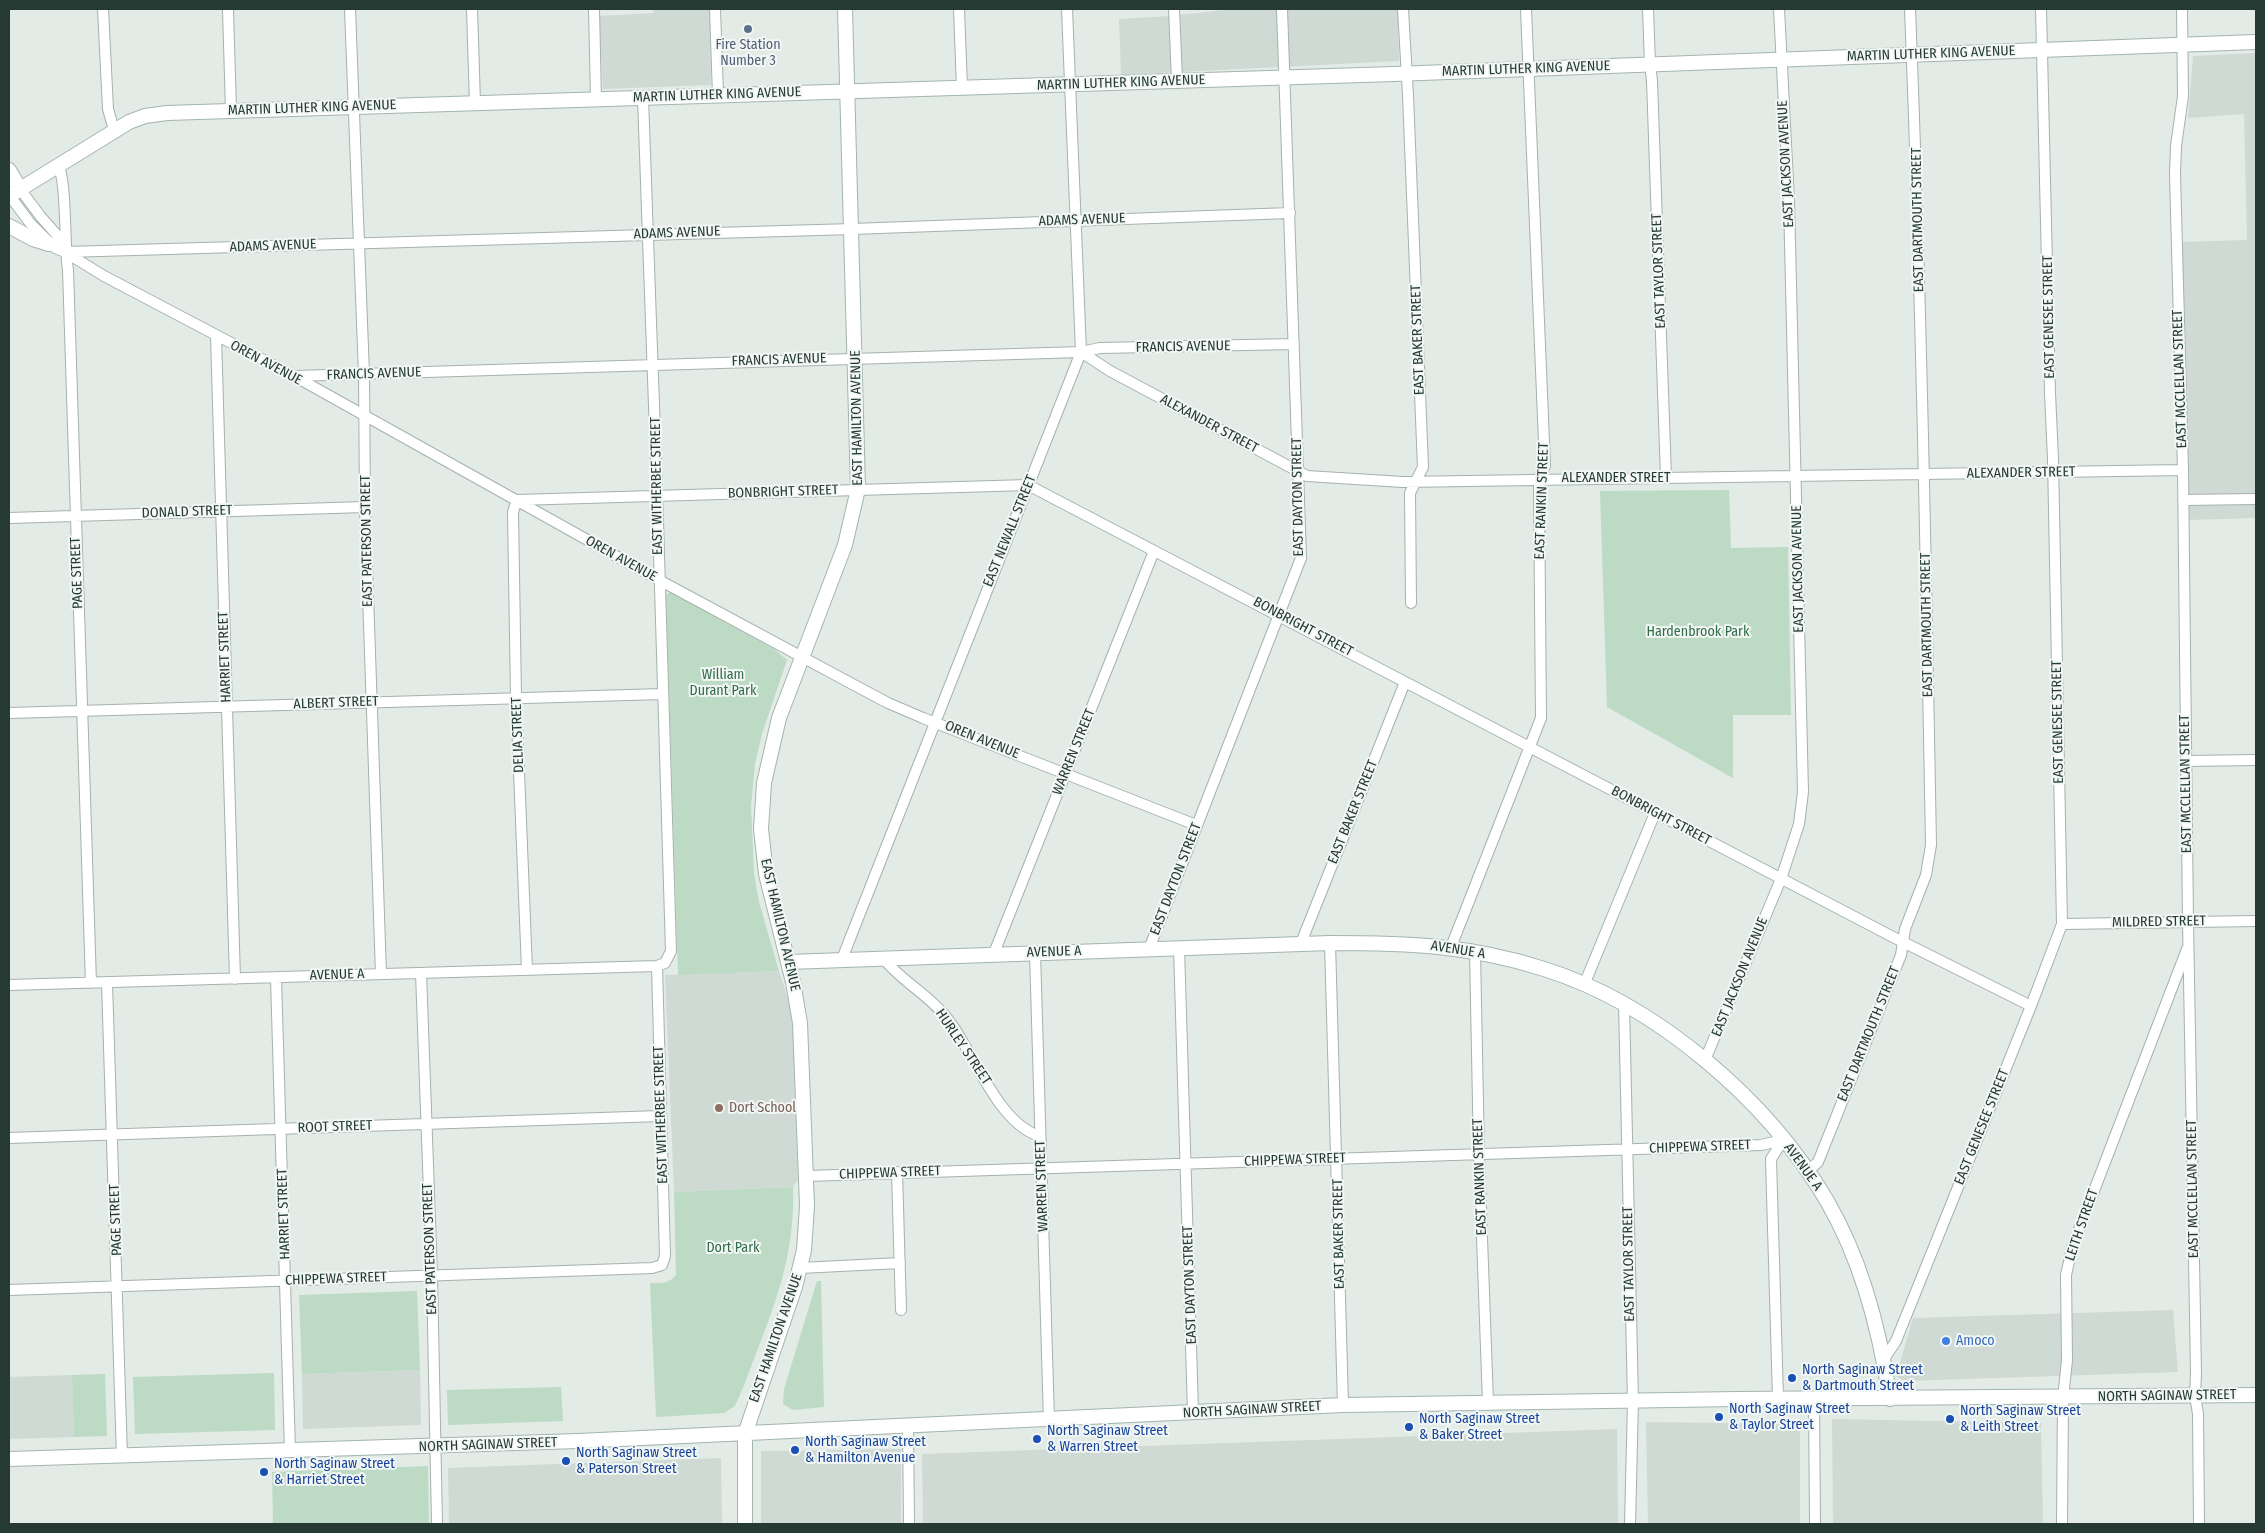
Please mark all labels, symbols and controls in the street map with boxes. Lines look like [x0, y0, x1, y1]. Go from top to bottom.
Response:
marker: Fire Station Number 3 [742, 23, 754, 35]
place label: Fire Station Number 3 [715, 37, 781, 70]
street label: MARTIN LUTHER KING AVENUE [1847, 43, 2015, 65]
street label: MARTIN LUTHER KING AVENUE [1442, 58, 1610, 80]
street label: MARTIN LUTHER KING AVENUE [1037, 72, 1205, 94]
street label: MARTIN LUTHER KING AVENUE [633, 84, 801, 106]
street label: MARTIN LUTHER KING AVENUE [228, 97, 396, 119]
street label: EAST JACKSON AVENUE [1774, 100, 1798, 228]
street label: EAST DARTMOUTH STREET [1908, 148, 1928, 292]
street label: ADAMS AVENUE [1038, 210, 1126, 230]
street label: EAST TAYLOR STREET [1649, 213, 1669, 329]
street label: ADAMS AVENUE [633, 223, 721, 243]
street label: ADAMS AVENUE [229, 236, 317, 256]
street label: EAST GENESEE STREET [2040, 255, 2058, 379]
street label: EAST BAKER STREET [1408, 284, 1428, 396]
street label: EAST MCCLELLAN STREET [2169, 309, 2191, 449]
street label: OREN AVENUE [227, 337, 305, 389]
street label: FRANCIS AVENUE [1135, 338, 1231, 356]
street label: FRANCIS AVENUE [731, 350, 827, 370]
street label: EAST HAMILTON AVENUE [847, 350, 867, 486]
street label: FRANCIS AVENUE [326, 364, 422, 384]
street label: ALEXANDER STREET [1157, 391, 1261, 457]
street label: EAST WITHERBEE STREET [647, 417, 667, 555]
street label: EAST DAYTON STREET [1289, 437, 1307, 557]
street label: EAST RANKIN STREET [1532, 442, 1552, 560]
street label: ALEXANDER STREET [1966, 464, 2076, 482]
street label: ALEXANDER STREET [1562, 470, 1670, 486]
street label: EAST NEWALL STREET [980, 473, 1040, 589]
street label: EAST PATERSON STREET [357, 475, 377, 607]
street label: BONBRIGHT STREET [727, 482, 839, 502]
street label: DONALD STREET [141, 502, 233, 522]
street label: EAST JACKSON AVENUE [1788, 505, 1808, 633]
street label: OREN AVENUE [582, 533, 660, 585]
street label: PAGE STREET [67, 537, 87, 609]
street label: EAST DARTMOUTH STREET [1917, 553, 1937, 697]
street label: BONBRIGHT STREET [1250, 594, 1356, 660]
street label: HARRIET STREET [215, 611, 235, 703]
park label: Hardenbrook Park [1647, 624, 1749, 640]
street label: EAST GENESEE STREET [2049, 660, 2067, 784]
park label: William Durant Park [690, 667, 756, 700]
street label: ALBERT STREET [293, 693, 379, 713]
street label: DELIA STREET [508, 697, 528, 773]
street label: WARREN STREET [1049, 706, 1099, 798]
street label: EAST MCCLELLAN STREET [2176, 714, 2196, 854]
street label: OREN AVENUE [942, 717, 1022, 763]
street label: EAST BAKER STREET [1325, 758, 1381, 866]
street label: BONBRIGHT STREET [1608, 783, 1714, 849]
street label: EAST DAYTON STREET [1147, 820, 1205, 938]
street label: EAST HAMILTON AVENUE [757, 857, 803, 993]
street label: MILDRED STREET [2112, 913, 2206, 931]
street label: EAST JACKSON AVENUE [1708, 915, 1772, 1039]
street label: AVENUE A [1430, 937, 1486, 963]
street label: AVENUE A [1026, 943, 1082, 961]
street label: EAST DARTMOUTH STREET [1834, 964, 1904, 1104]
street label: AVENUE A [309, 966, 365, 984]
street label: HURLEY STREET [932, 1006, 994, 1088]
street label: EAST WITHERBEE STREET [650, 1046, 672, 1184]
street label: EAST GENESEE STREET [1951, 1067, 2013, 1187]
place label: Dort School [729, 1100, 796, 1116]
marker: Dort School [713, 1102, 725, 1114]
street label: ROOT STREET [297, 1117, 373, 1137]
street label: EAST RANKIN STREET [1470, 1118, 1490, 1236]
street label: EAST MCCLELLAN STREET [2183, 1119, 2203, 1259]
street label: CHIPPEWA STREET [1649, 1137, 1751, 1157]
street label: WARREN STREET [1032, 1140, 1052, 1232]
street label: AVENUE A [1780, 1140, 1826, 1194]
street label: CHIPPEWA STREET [1244, 1150, 1346, 1170]
street label: CHIPPEWA STREET [839, 1163, 941, 1183]
street label: HARRIET STREET [274, 1168, 294, 1260]
street label: EAST BAKER STREET [1330, 1179, 1348, 1289]
street label: EAST PATERSON STREET [419, 1183, 441, 1315]
street label: PAGE STREET [106, 1184, 126, 1256]
street label: LEITH STREET [2062, 1187, 2102, 1263]
street label: EAST TAYLOR STREET [1620, 1206, 1638, 1322]
street label: EAST DAYTON STREET [1180, 1225, 1200, 1345]
park label: Dort Park [706, 1240, 760, 1256]
street label: CHIPPEWA STREET [285, 1269, 387, 1289]
street label: EAST HAMILTON AVENUE [746, 1271, 806, 1405]
place label: Amoco [1956, 1333, 1995, 1349]
marker: Amoco [1940, 1335, 1952, 1347]
place label: North Saginaw Street & Dartmouth Street [1802, 1362, 1923, 1394]
marker: North Saginaw Street & Dartmouth Street [1786, 1372, 1798, 1384]
street label: NORTH SAGINAW STREET [2098, 1386, 2236, 1406]
street label: NORTH SAGINAW STREET [1182, 1398, 1322, 1422]
place label: North Saginaw Street & Taylor Street [1729, 1401, 1850, 1434]
place label: North Saginaw Street & Leith Street [1960, 1403, 2081, 1435]
place label: North Saginaw Street & Baker Street [1419, 1411, 1540, 1444]
marker: North Saginaw Street & Taylor Street [1713, 1411, 1725, 1423]
marker: North Saginaw Street & Leith Street [1944, 1413, 1956, 1425]
marker: North Saginaw Street & Baker Street [1403, 1421, 1415, 1433]
place label: North Saginaw Street & Warren Street [1047, 1423, 1168, 1455]
marker: North Saginaw Street & Warren Street [1031, 1433, 1043, 1445]
street label: NORTH SAGINAW STREET [418, 1434, 558, 1456]
place label: North Saginaw Street & Hamilton Avenue [805, 1434, 926, 1466]
marker: North Saginaw Street & Hamilton Avenue [789, 1444, 801, 1456]
place label: North Saginaw Street & Paterson Street [576, 1445, 697, 1478]
marker: North Saginaw Street & Paterson Street [560, 1455, 572, 1467]
place label: North Saginaw Street & Harriet Street [274, 1456, 395, 1488]
marker: North Saginaw Street & Harriet Street [258, 1466, 270, 1478]

